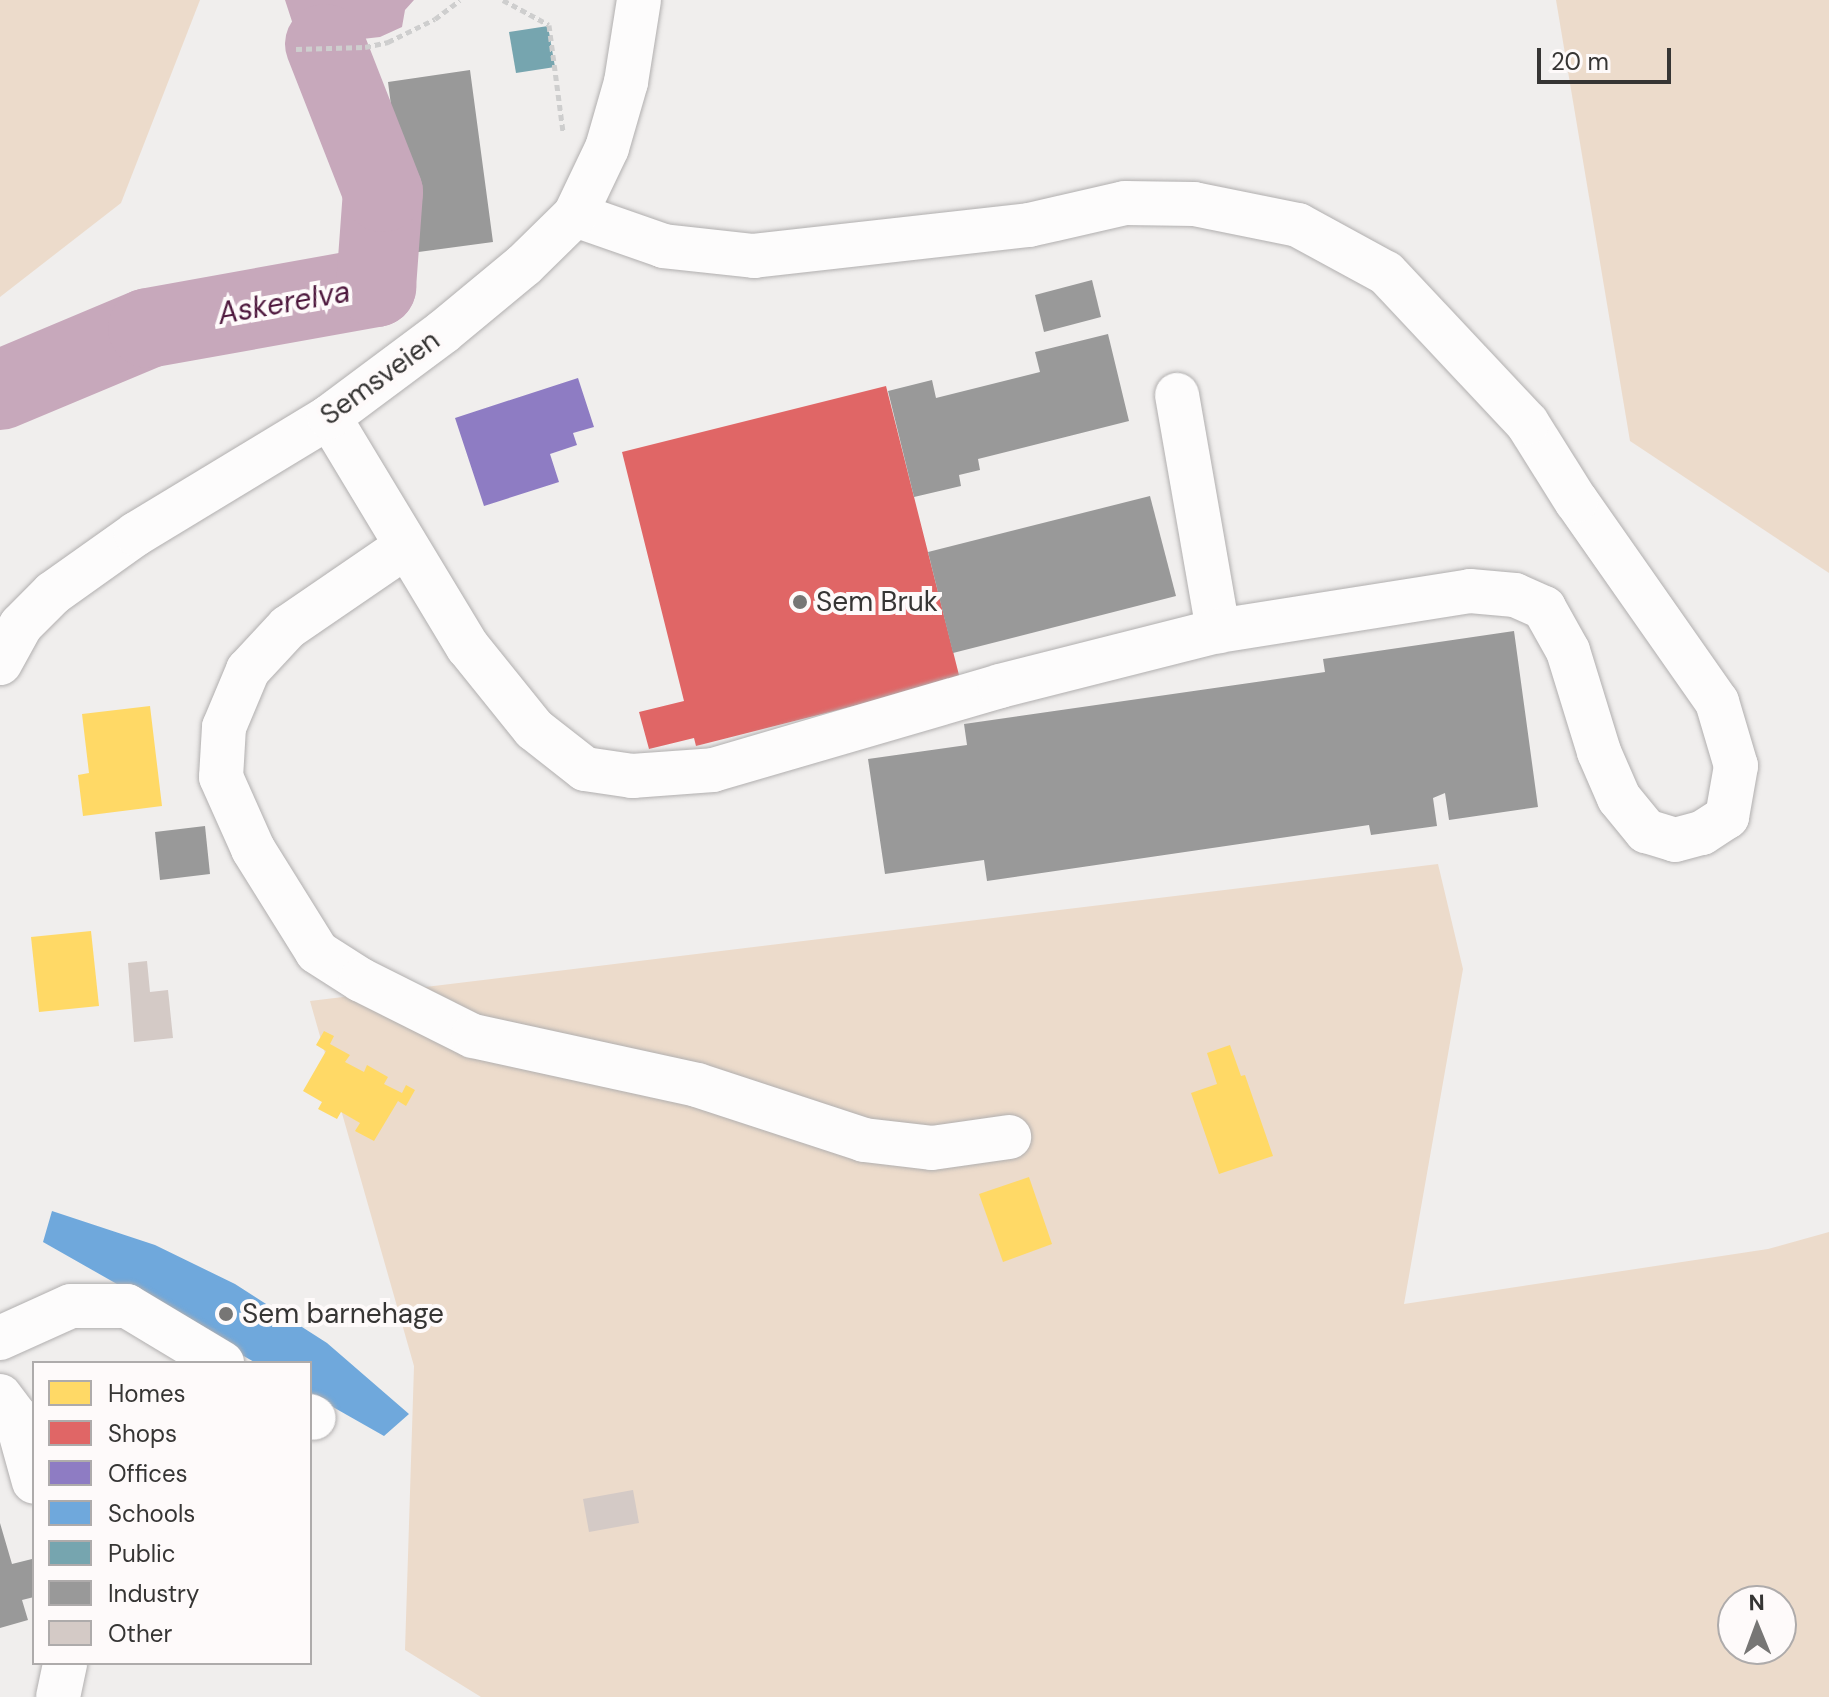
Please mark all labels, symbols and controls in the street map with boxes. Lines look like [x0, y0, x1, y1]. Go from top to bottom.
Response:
scale bar [1541, 32, 1675, 82]
text: 20 m [1551, 46, 1609, 77]
water label: Askerelva [215, 274, 353, 332]
street label: Semsveien [314, 324, 446, 432]
place label: Sem Bruk [816, 585, 938, 619]
marker: Sem Bruk [791, 593, 809, 611]
place label: Sem barnehage [242, 1297, 444, 1331]
marker: Sem barnehage [217, 1305, 235, 1323]
legend [32, 1361, 312, 1665]
text: Homes [108, 1378, 186, 1409]
text: Shops [108, 1418, 177, 1449]
text: Offices [108, 1458, 188, 1489]
text: Schools [108, 1498, 195, 1529]
text: Public [108, 1538, 176, 1569]
text: Industry [108, 1578, 199, 1609]
north arrow [1717, 1585, 1797, 1665]
text: N [1748, 1588, 1765, 1617]
text: Other [108, 1618, 172, 1649]

